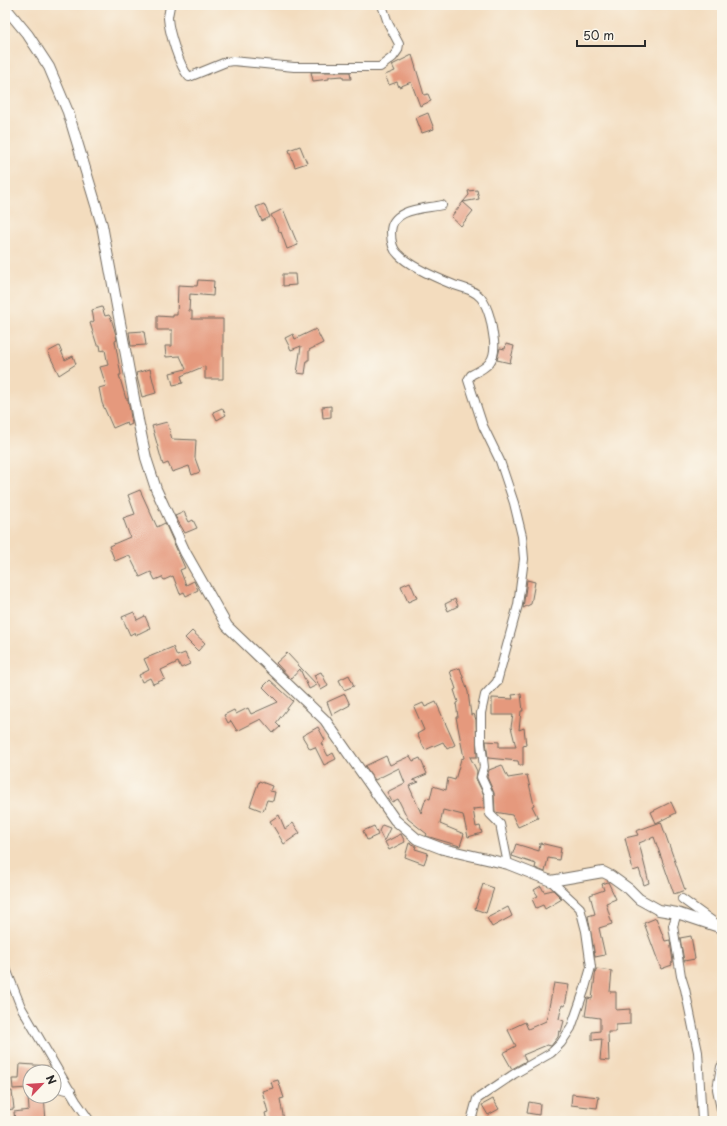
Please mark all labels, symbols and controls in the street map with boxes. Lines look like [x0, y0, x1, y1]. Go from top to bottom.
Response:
scale bar [577, 22, 645, 48]
text: 50 m [583, 26, 614, 44]
north arrow [22, 1064, 62, 1104]
text: N [42, 1072, 61, 1087]

